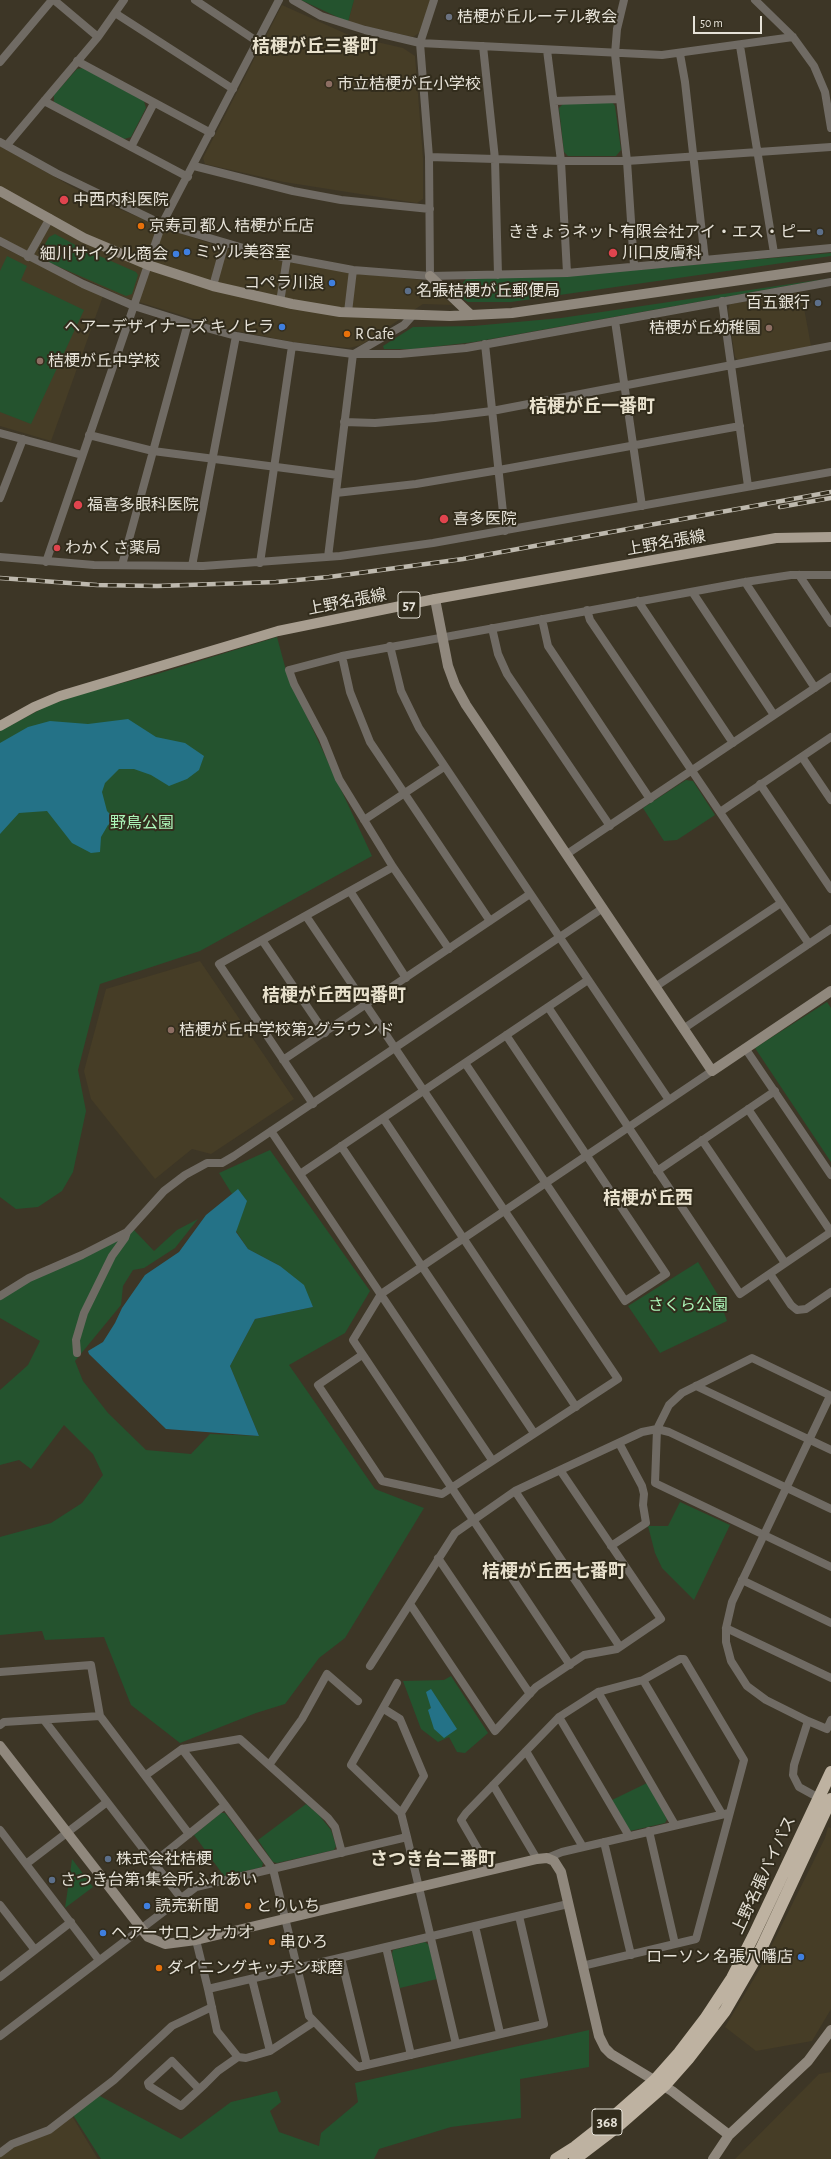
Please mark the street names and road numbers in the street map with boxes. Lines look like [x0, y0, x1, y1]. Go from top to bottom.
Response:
street label: 上野名張線 [625, 527, 707, 559]
street label: 上野名張線 [306, 585, 388, 619]
road number: 57 [398, 592, 420, 618]
street label: 上野名張バイパス [728, 1813, 800, 1937]
road number: 368 [592, 2109, 622, 2135]

